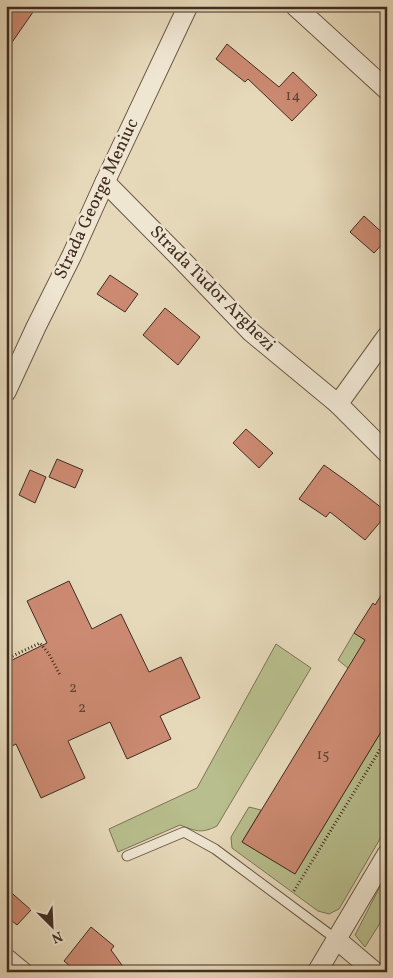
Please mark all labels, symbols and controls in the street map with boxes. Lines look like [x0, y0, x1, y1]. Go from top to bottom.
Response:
house number: 14 [286, 86, 300, 107]
street label: Strada George Meniuc [49, 114, 145, 284]
street label: Strada Tudor Arghezi [144, 221, 280, 357]
house number: 2 [69, 678, 77, 699]
house number: 2 [78, 698, 86, 719]
house number: 15 [316, 745, 330, 766]
north arrow [28, 900, 78, 950]
text: N [48, 926, 65, 947]

